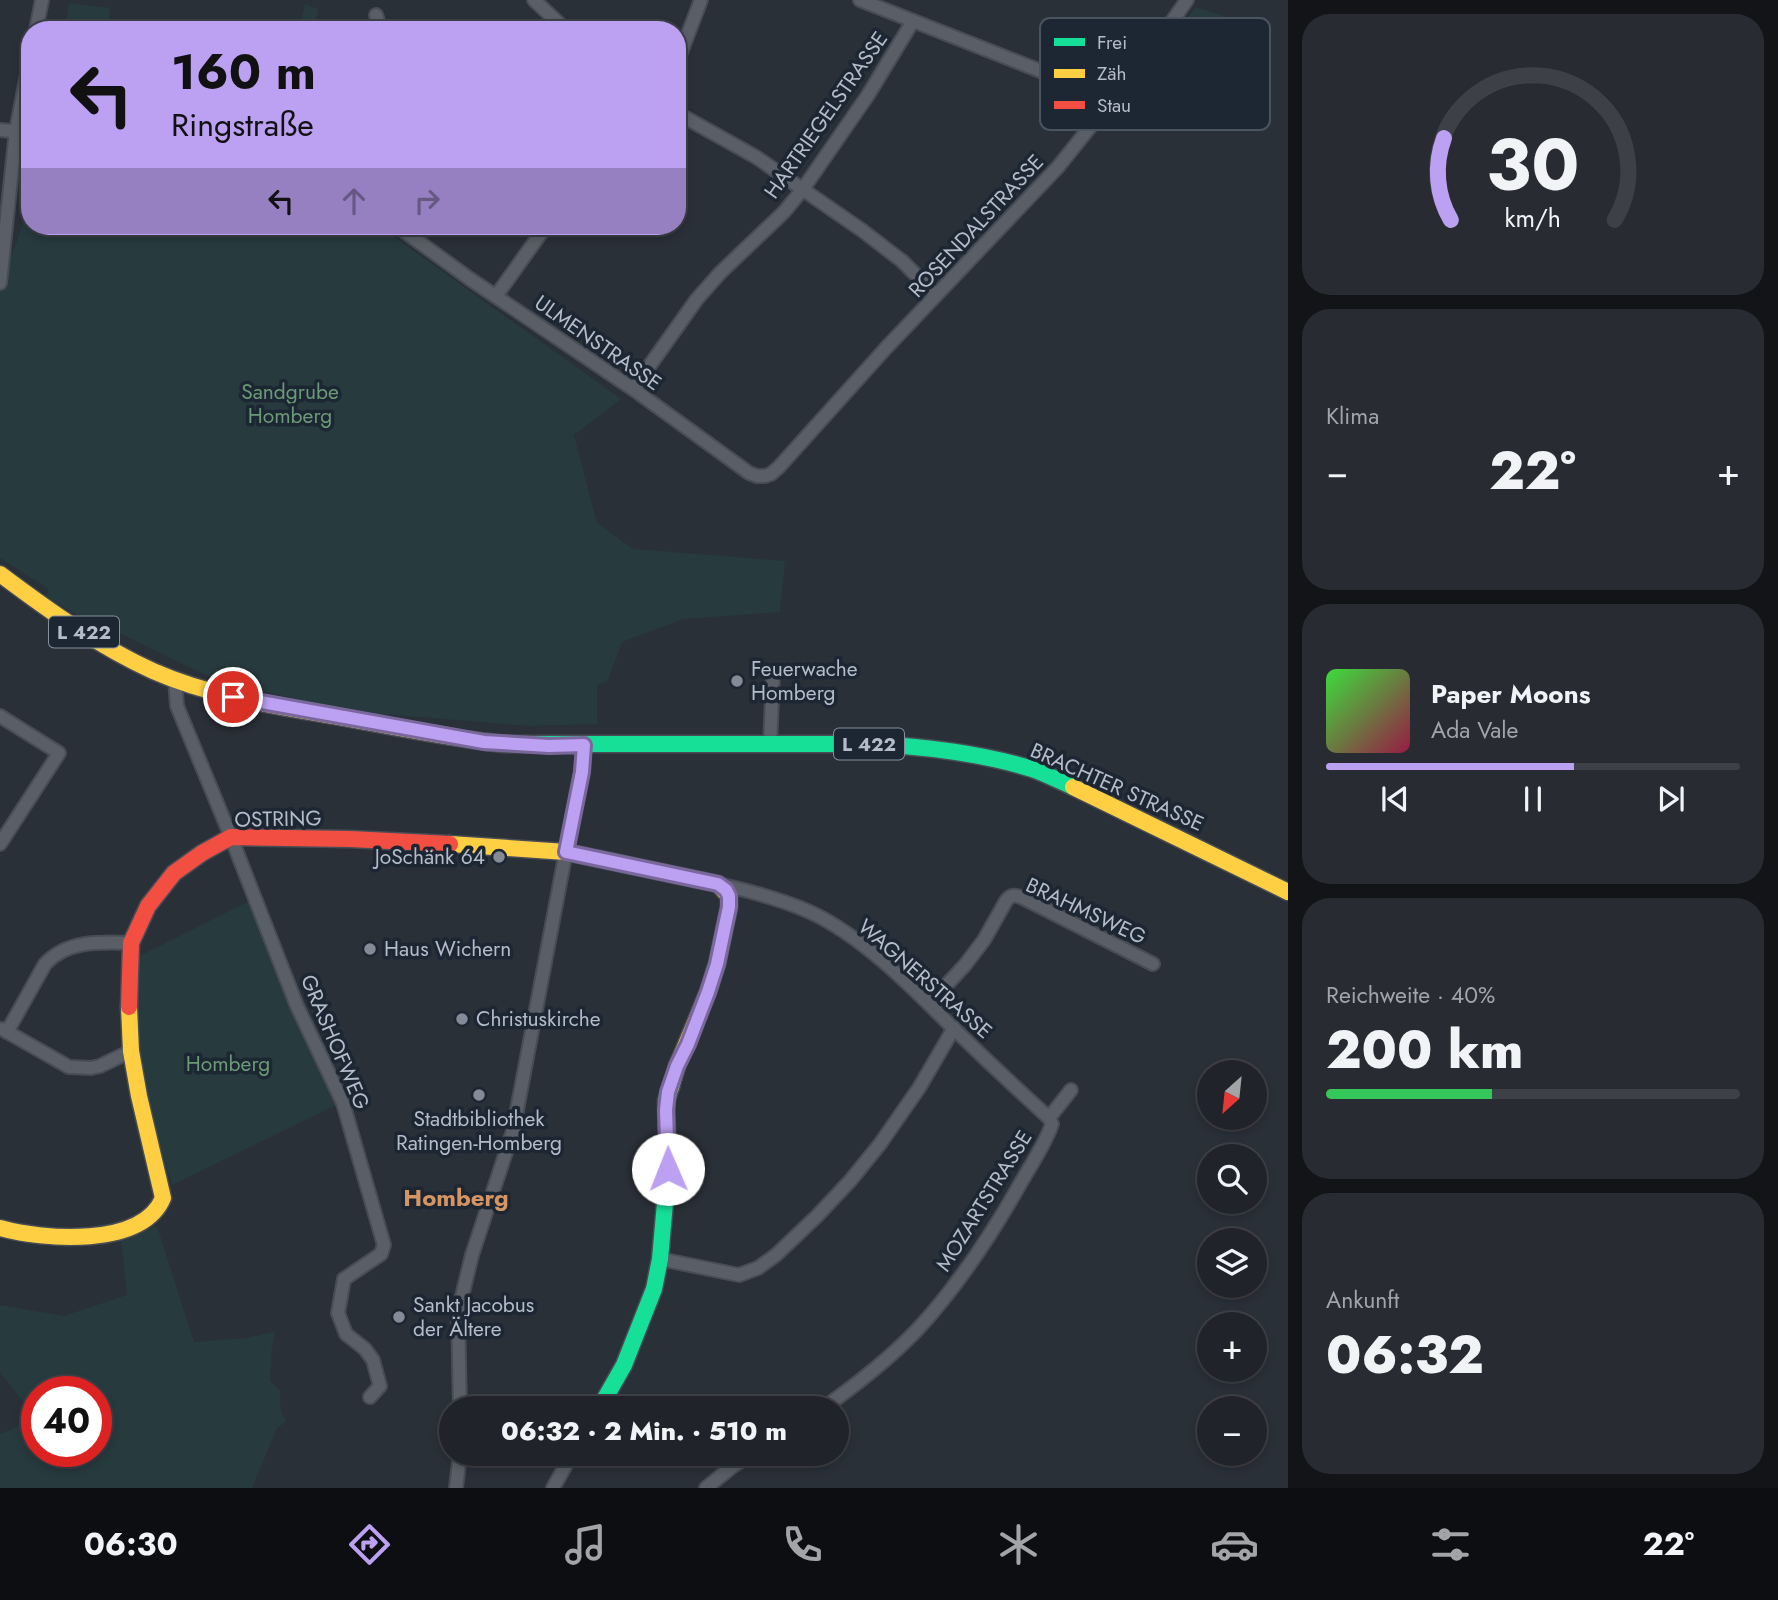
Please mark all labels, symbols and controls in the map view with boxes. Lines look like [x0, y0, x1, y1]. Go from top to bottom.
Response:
legend [1040, 18, 1270, 130]
street label: HARTRIEGELSTRASSE [757, 25, 895, 205]
text: Frei [1097, 29, 1127, 56]
text: 160 m [171, 37, 316, 107]
icon: left [56, 49, 147, 140]
text: Zäh [1097, 60, 1127, 87]
text: Stau [1097, 92, 1131, 119]
text: Ringstraße [171, 102, 314, 148]
text: 30 [1486, 113, 1580, 218]
street label: ROSENDALSTRASSE [902, 148, 1050, 304]
icon: left [262, 182, 300, 220]
icon: ahead [335, 182, 373, 220]
icon: right [408, 182, 446, 220]
text: km/h [1505, 200, 1561, 236]
street label: ULMENSTRASSE [528, 288, 668, 398]
park label: Sandgrube Homberg [241, 377, 339, 431]
text: Klima [1326, 399, 1379, 433]
text: 22° [1489, 433, 1576, 509]
text: − [1326, 444, 1348, 499]
text: + [1717, 444, 1740, 499]
road number: L 422 [49, 617, 119, 648]
place label: Feuerwache Homberg [751, 654, 858, 708]
pin [203, 667, 263, 727]
marker: Feuerwache Homberg [729, 673, 745, 689]
text: Paper Moons [1431, 675, 1591, 713]
icon: arrive [214, 678, 252, 716]
text: Ada Vale [1431, 713, 1518, 747]
road number: L 422 [834, 729, 904, 760]
street label: BRACHTER STRASSE [1026, 735, 1208, 839]
icon: previous [1376, 780, 1414, 818]
icon: pause [1514, 780, 1552, 818]
icon: next [1652, 780, 1690, 818]
street label: OSTRING [234, 803, 322, 835]
place label: JoSchänk 64 [372, 842, 485, 872]
marker: JoSchänk 64 [491, 849, 507, 865]
street label: BRAHMSWEG [1021, 870, 1151, 952]
street label: WAGNERSTRASSE [851, 912, 999, 1046]
place label: Haus Wichern [384, 934, 511, 964]
marker: Haus Wichern [362, 941, 378, 957]
street label: GRASHOFWEG [293, 970, 377, 1114]
text: Reichweite · 40% [1326, 978, 1495, 1012]
place label: Christuskirche [476, 1004, 601, 1034]
marker: Christuskirche [454, 1011, 470, 1027]
text: 200 km [1326, 1012, 1523, 1088]
park label: Homberg [186, 1049, 270, 1079]
north arrow [1197, 1060, 1267, 1130]
map controls [1197, 1060, 1267, 1466]
marker: Stadtbibliothek Ratingen-Homberg [471, 1087, 487, 1103]
place label: Stadtbibliothek Ratingen-Homberg [396, 1104, 562, 1158]
street label: MOZARTSTRASSE [929, 1125, 1039, 1277]
position arrow [631, 1132, 705, 1206]
button: search [1197, 1144, 1267, 1214]
district label: Homberg [403, 1180, 509, 1215]
button: layers [1197, 1228, 1267, 1298]
text: Ankunft [1326, 1283, 1399, 1317]
place label: Sankt Jacobus der Ältere [413, 1290, 534, 1344]
marker: Sankt Jacobus der Ältere [391, 1309, 407, 1325]
button: + [1197, 1312, 1267, 1382]
text: 06:32 [1326, 1317, 1484, 1393]
speed limit sign: 40 [21, 1376, 112, 1467]
button: − [1197, 1396, 1267, 1466]
text: 06:32 · 2 Min. · 510 m [501, 1412, 787, 1450]
icon: directions [345, 1520, 394, 1569]
icon: music [561, 1520, 610, 1569]
icon: phone [778, 1520, 827, 1569]
icon: climate [994, 1520, 1043, 1569]
icon: car [1210, 1520, 1259, 1569]
icon: filters [1426, 1520, 1475, 1569]
text: 06:30 [84, 1521, 178, 1567]
text: 22° [1643, 1521, 1694, 1567]

